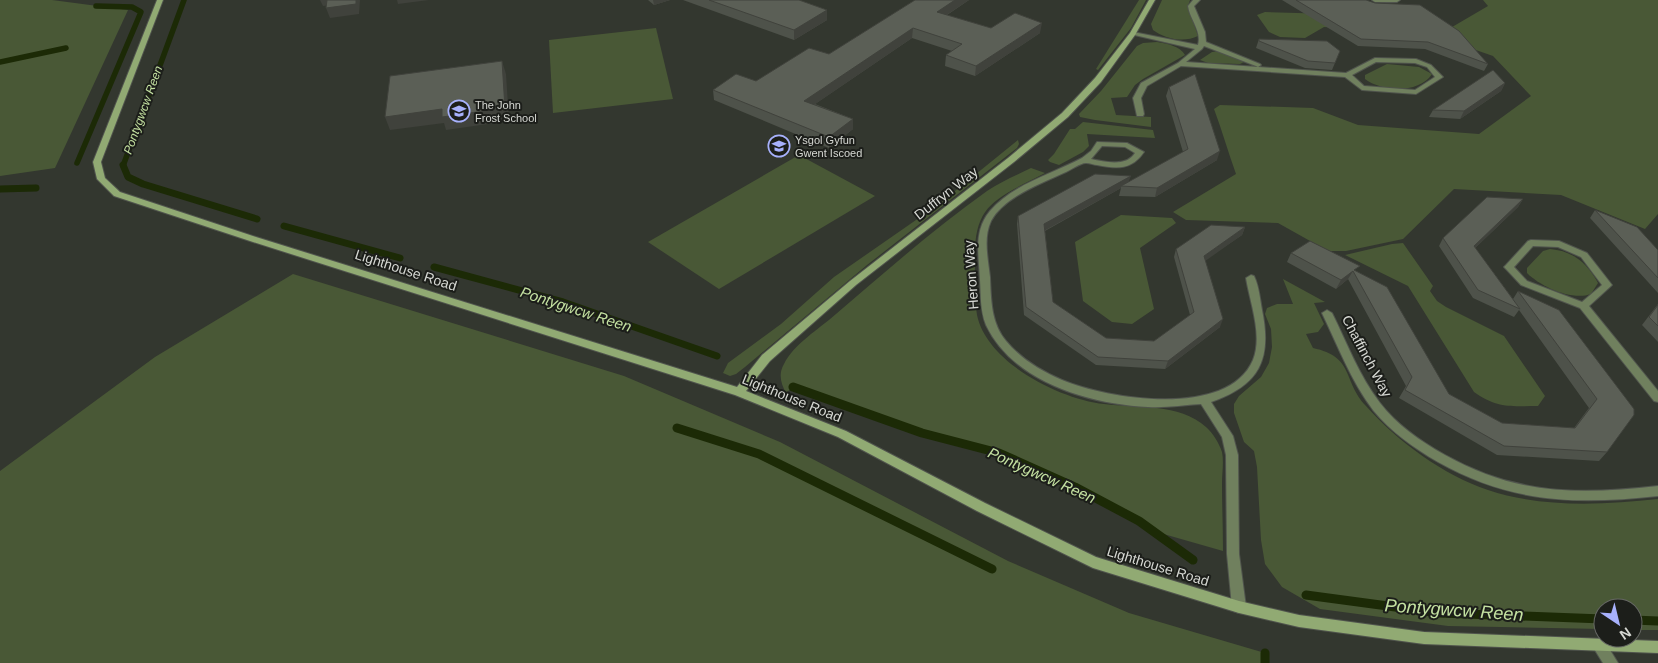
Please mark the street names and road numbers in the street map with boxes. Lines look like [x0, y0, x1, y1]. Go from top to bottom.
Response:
street label: Duffryn Way [911, 163, 981, 223]
street label: Heron Way [961, 240, 981, 310]
street label: Lighthouse Road [353, 246, 459, 294]
street label: Chaffinch Way [1339, 312, 1395, 400]
street label: Lighthouse Road [740, 371, 844, 425]
street label: Lighthouse Road [1105, 543, 1211, 589]

